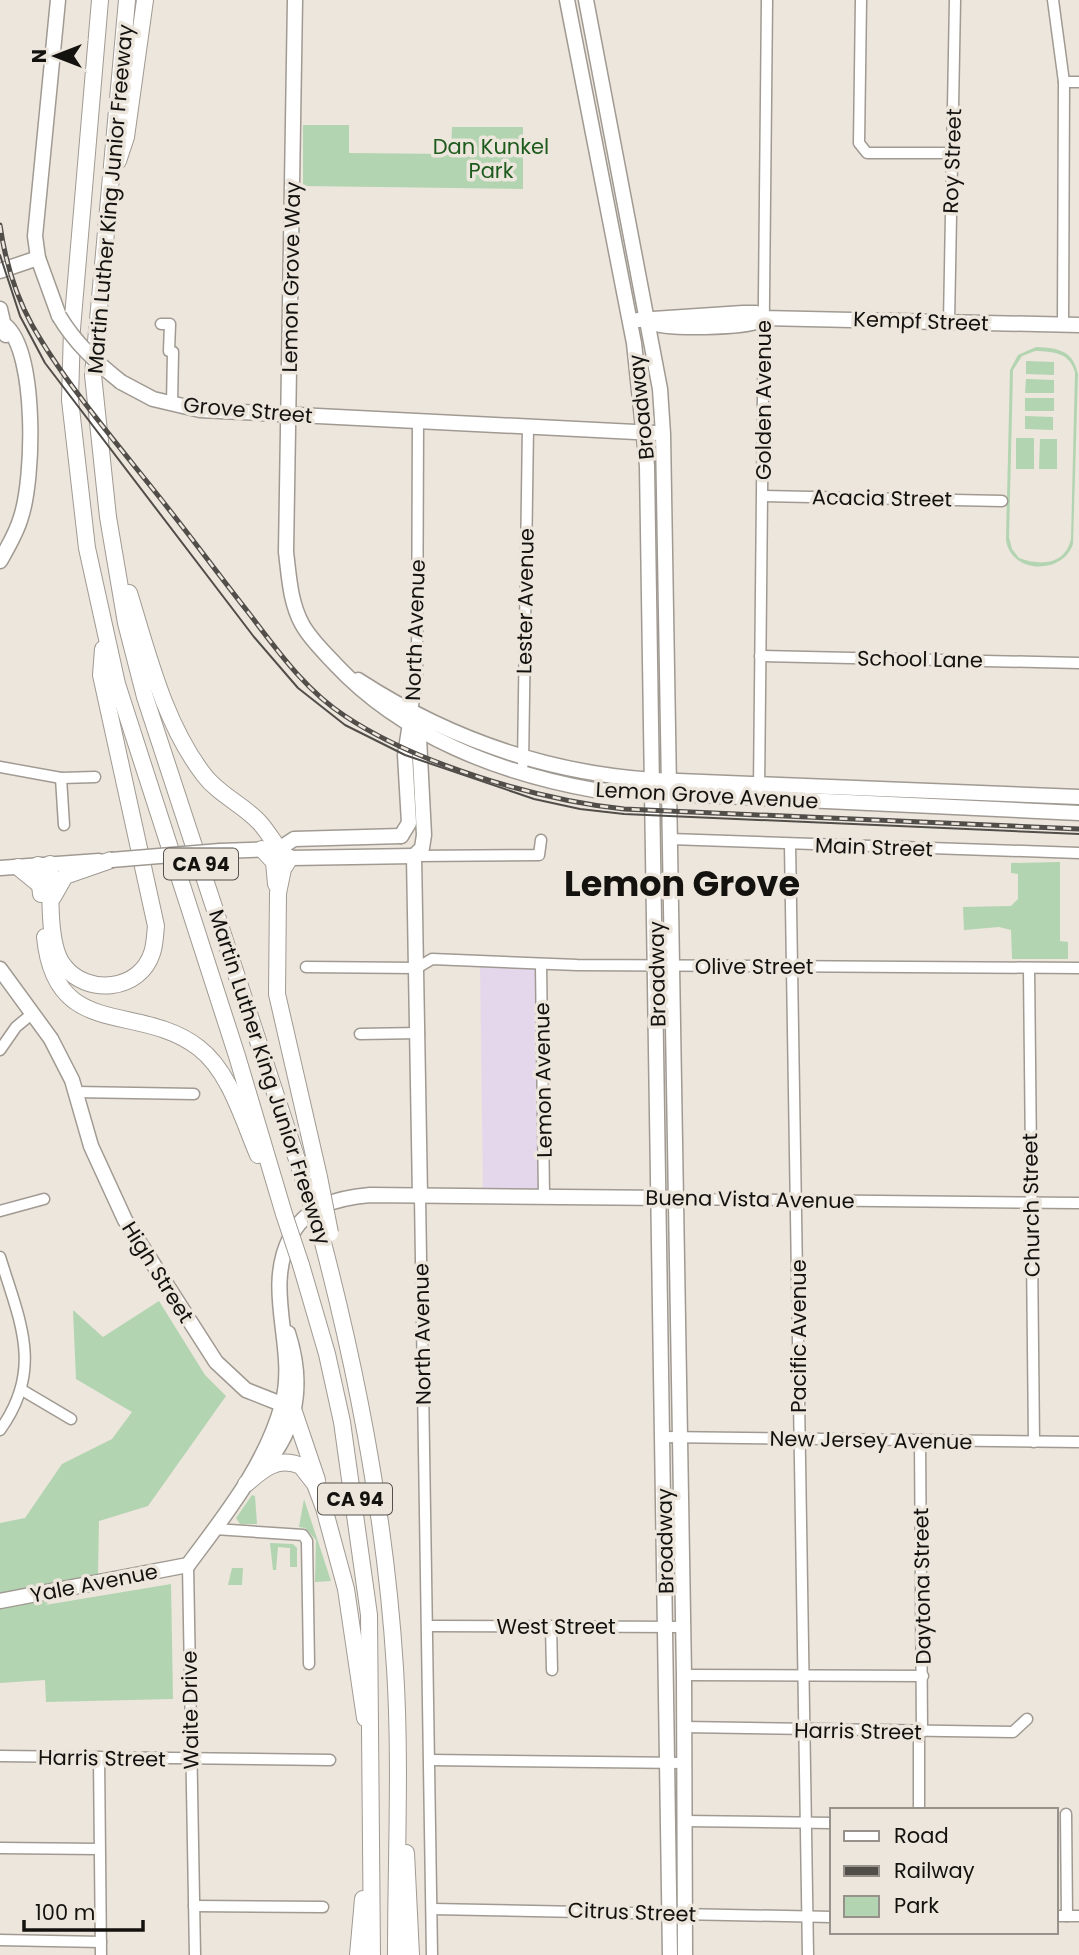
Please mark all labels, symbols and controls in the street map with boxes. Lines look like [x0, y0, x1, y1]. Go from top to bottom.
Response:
north arrow [21, 21, 91, 91]
street label: Martin Luther King Junior Freeway [80, 23, 140, 375]
text: N [26, 49, 53, 63]
street label: Roy Street [936, 108, 968, 214]
park label: Dan Kunkel Park [433, 132, 549, 185]
street label: Lemon Grove Way [275, 181, 307, 373]
street label: Kempf Street [853, 304, 989, 338]
street label: Golden Avenue [749, 320, 778, 480]
street label: Broadway [621, 353, 661, 461]
street label: Grove Street [182, 390, 314, 430]
street label: Acacia Street [812, 482, 952, 514]
street label: Lester Avenue [509, 528, 541, 674]
street label: North Avenue [398, 559, 432, 701]
street label: School Lane [857, 643, 983, 675]
street label: Lemon Grove Avenue [595, 775, 819, 815]
street label: Main Street [815, 830, 933, 864]
road number: CA 94 [164, 848, 238, 880]
district label: Lemon Grove [564, 859, 800, 908]
street label: Martin Luther King Junior Freeway [202, 906, 338, 1248]
street label: Broadway [642, 921, 672, 1027]
street label: Olive Street [695, 952, 813, 981]
street label: Lemon Avenue [527, 1002, 559, 1158]
street label: Church Street [1015, 1133, 1047, 1277]
street label: Buena Vista Avenue [645, 1183, 855, 1215]
street label: High Street [115, 1216, 201, 1328]
street label: Pacific Avenue [784, 1259, 813, 1413]
street label: North Avenue [406, 1263, 438, 1405]
street label: New Jersey Avenue [769, 1424, 973, 1456]
road number: CA 94 [318, 1484, 392, 1514]
street label: Broadway [650, 1488, 680, 1594]
street label: Daytona Street [906, 1507, 938, 1665]
street label: Yale Avenue [28, 1556, 160, 1610]
street label: West Street [496, 1612, 616, 1641]
street label: Waite Drive [174, 1650, 206, 1770]
street label: Harris Street [794, 1715, 922, 1747]
street label: Harris Street [38, 1742, 166, 1774]
legend [830, 1808, 1058, 1934]
text: Road [894, 1821, 949, 1850]
text: Railway [894, 1856, 975, 1885]
scale bar [24, 1888, 144, 1932]
text: Park [894, 1891, 939, 1920]
street label: Citrus Street [567, 1895, 697, 1929]
text: 100 m [35, 1898, 95, 1927]

